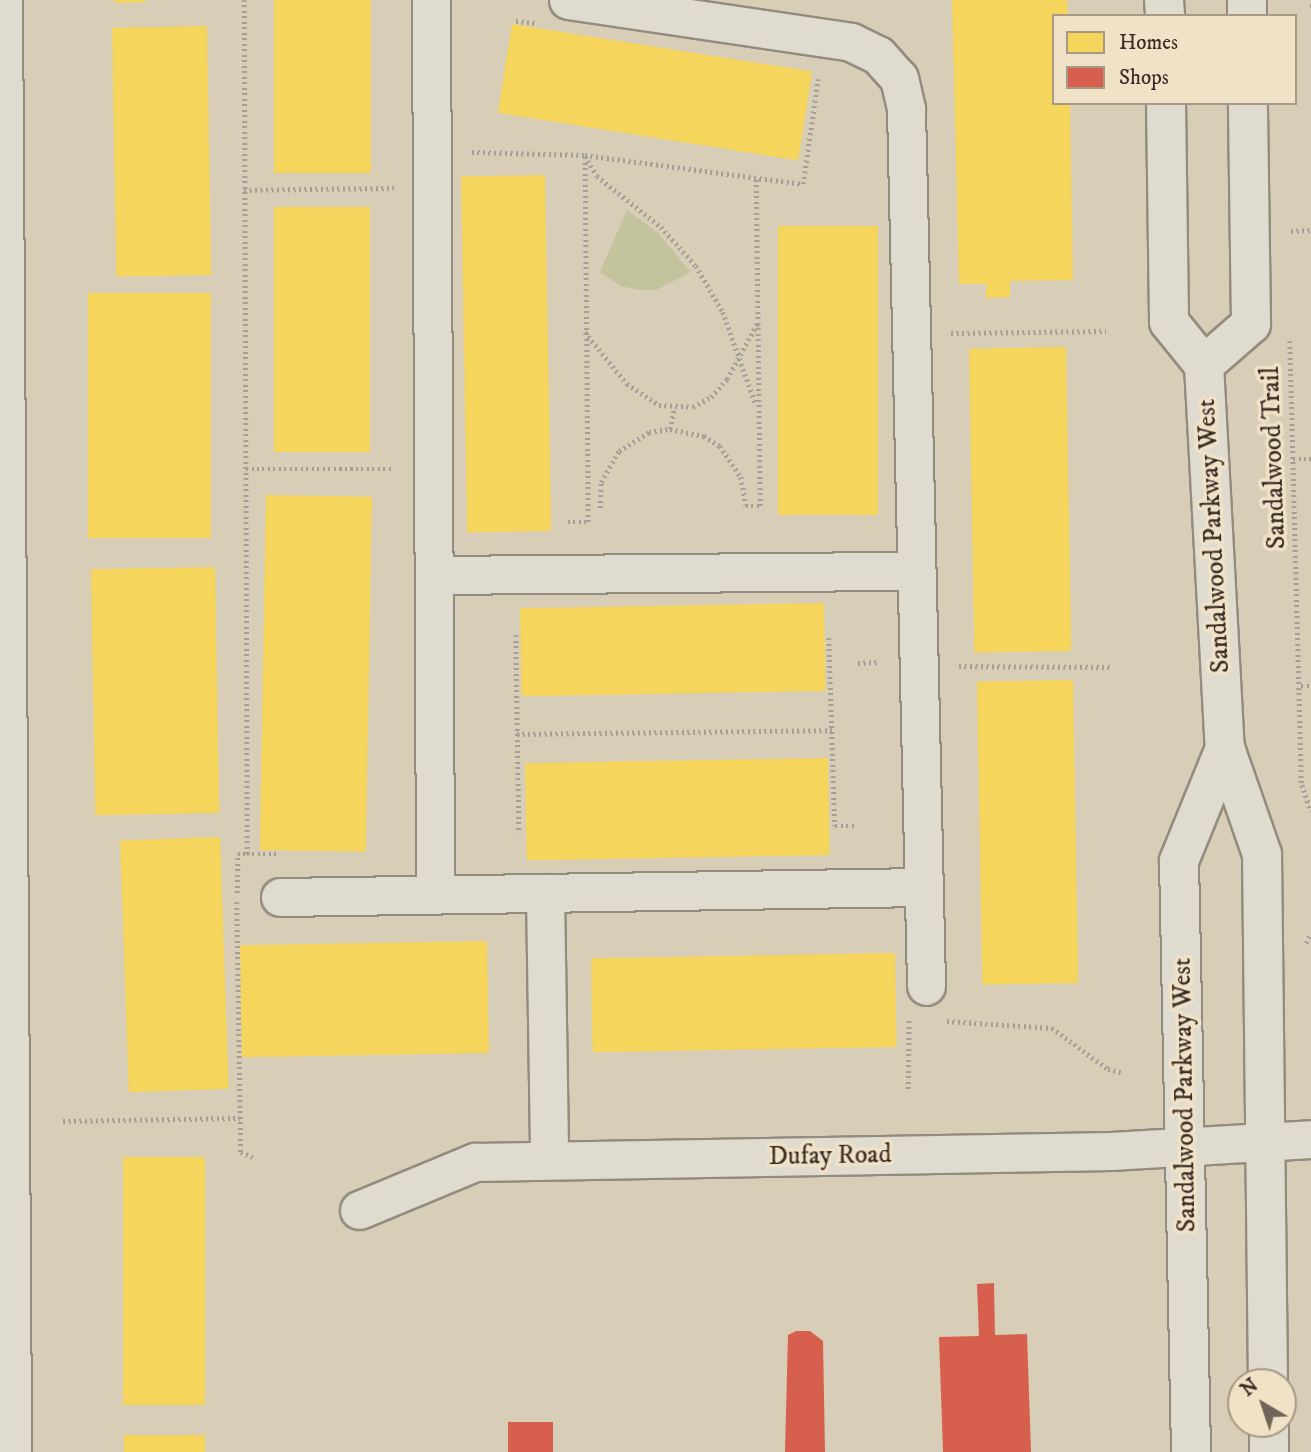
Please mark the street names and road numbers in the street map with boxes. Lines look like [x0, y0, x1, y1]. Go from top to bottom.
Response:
street label: Sandalwood Trail [1255, 366, 1293, 550]
street label: Sandalwood Parkway West [1191, 398, 1237, 674]
street label: Sandalwood Parkway West [1167, 957, 1203, 1233]
street label: Dufay Road [768, 1139, 892, 1173]

